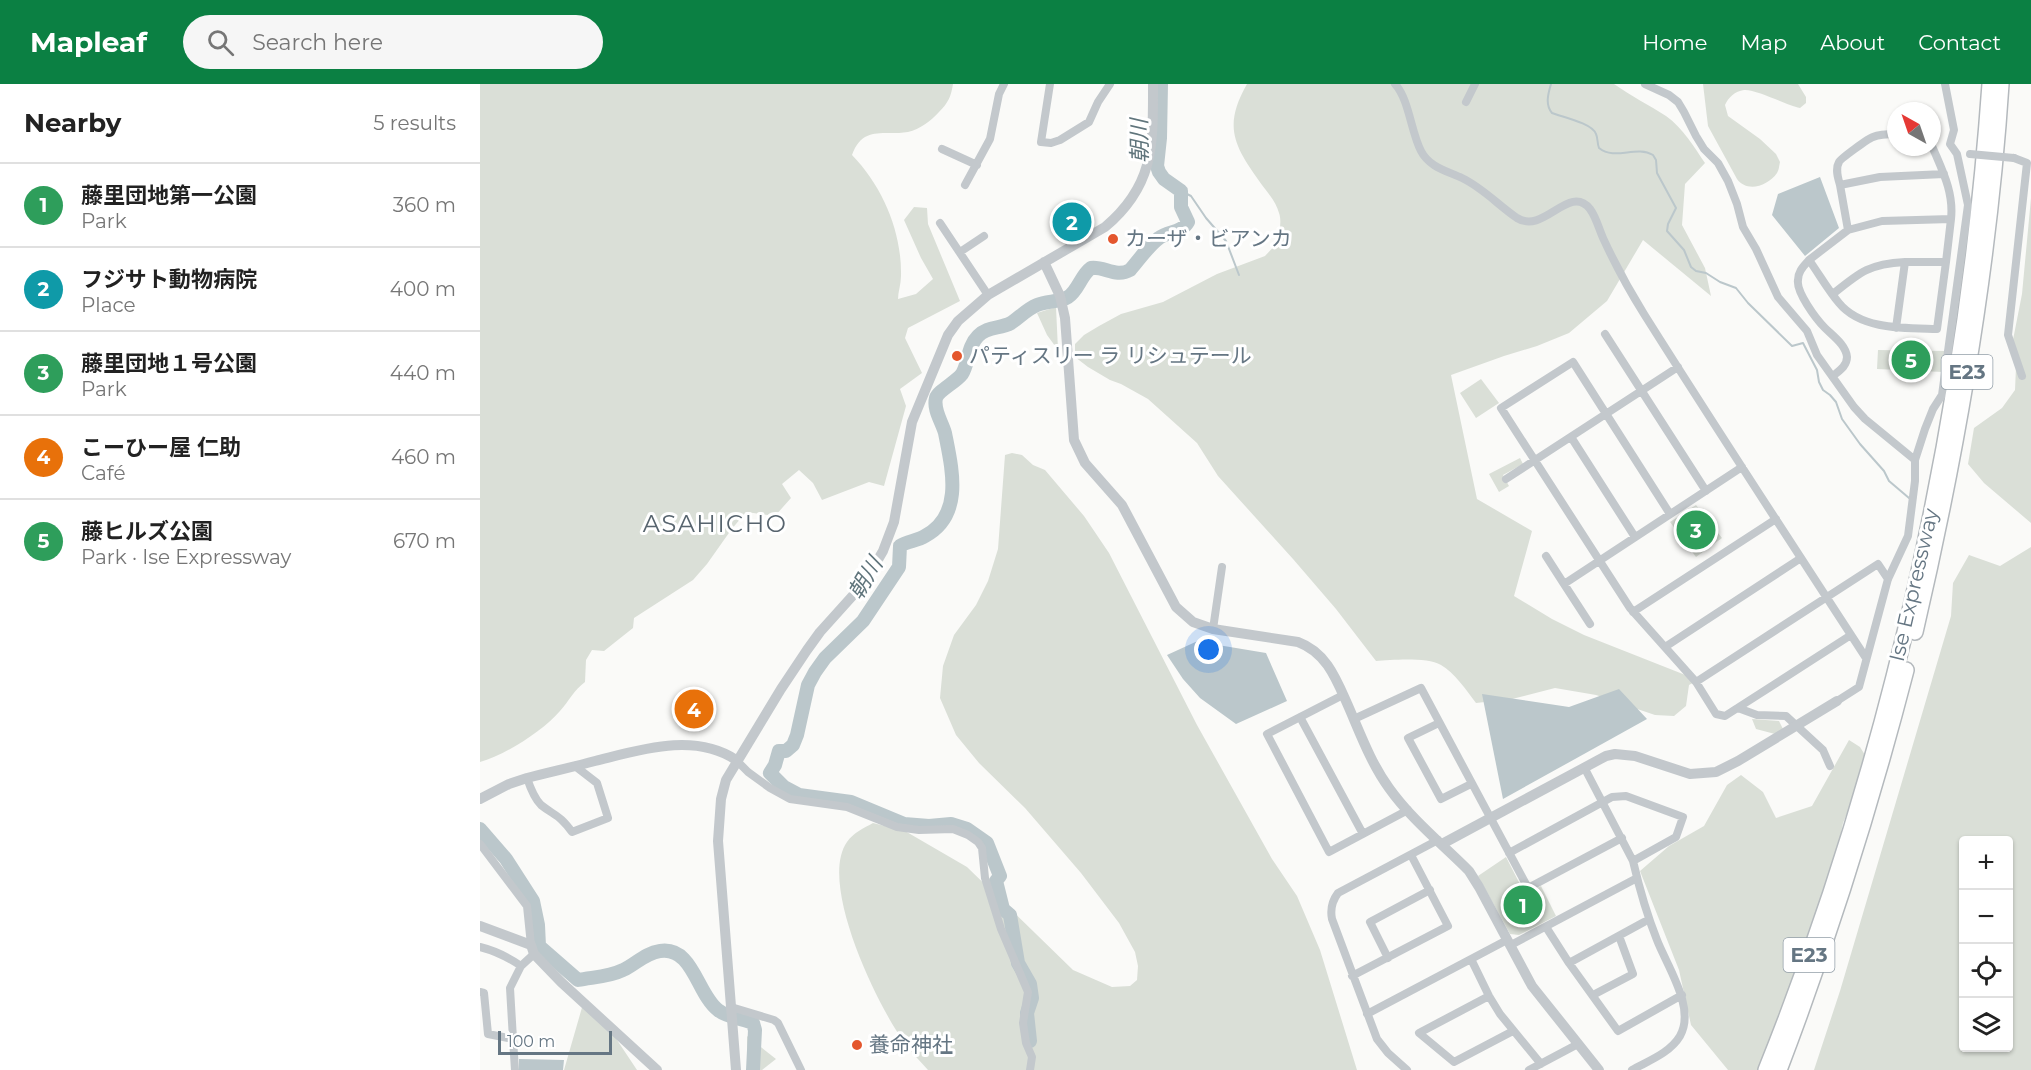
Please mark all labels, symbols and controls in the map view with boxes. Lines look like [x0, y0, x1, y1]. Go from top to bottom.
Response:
search box [183, 15, 603, 69]
text: Mapleaf [30, 25, 147, 59]
icon: search [204, 26, 237, 59]
text: Search here [252, 29, 383, 56]
text: Home [1642, 30, 1707, 55]
text: Map [1740, 30, 1787, 55]
text: About [1820, 30, 1885, 55]
text: Contact [1918, 30, 2001, 55]
north arrow [1887, 102, 1941, 156]
text: Nearby [24, 107, 121, 139]
text: 5 results [373, 111, 456, 135]
water label: 朝川 [1126, 117, 1153, 163]
text: 藤里団地第一公園 [81, 182, 257, 209]
text: 1 [40, 193, 47, 217]
text: 360 m [393, 193, 456, 217]
pin: 2 [1052, 200, 1092, 244]
text: Park [81, 209, 127, 233]
place label: カーザ・ビアンカ [1125, 226, 1292, 251]
marker: カーザ・ビアンカ [1106, 232, 1120, 246]
text: フジサト動物病院 [81, 266, 257, 293]
text: 2 [38, 277, 49, 301]
text: 400 m [390, 277, 456, 301]
text: Place [81, 293, 136, 317]
pin: 5 [1892, 338, 1930, 382]
place label: パティスリー ラ リシュテール [969, 343, 1252, 368]
marker: パティスリー ラ リシュテール [950, 349, 964, 363]
text: 藤里団地１号公園 [81, 350, 257, 377]
road number: E23 [1942, 355, 1992, 389]
text: 3 [38, 361, 49, 385]
text: 440 m [390, 361, 456, 385]
text: Park [81, 377, 127, 401]
text: こーひー屋 仁助 [81, 434, 241, 461]
text: 4 [37, 445, 50, 469]
text: 460 m [391, 445, 456, 469]
text: Café [81, 461, 126, 485]
street label: Ise Expressway [1884, 505, 1943, 664]
pin: 3 [1676, 508, 1716, 552]
district label: ASAHICHO [643, 509, 787, 538]
text: 藤ヒルズ公園 [81, 518, 213, 545]
text: 5 [38, 529, 49, 553]
text: 670 m [393, 529, 456, 553]
text: Park · Ise Expressway [81, 545, 291, 569]
water label: 朝川 [843, 551, 889, 604]
your location [1194, 635, 1223, 664]
pin: 4 [674, 686, 714, 732]
map controls [1959, 836, 2013, 1052]
button: + [1959, 836, 2013, 890]
pin: 1 [1504, 882, 1542, 928]
button: − [1959, 890, 2013, 944]
road number: E23 [1784, 938, 1834, 972]
button: locate [1959, 944, 2013, 998]
button: layers [1959, 998, 2013, 1052]
scale bar [498, 1028, 612, 1056]
text: 100 m [507, 1032, 555, 1051]
place label: 養命神社 [869, 1032, 953, 1057]
marker: 養命神社 [850, 1038, 864, 1052]

